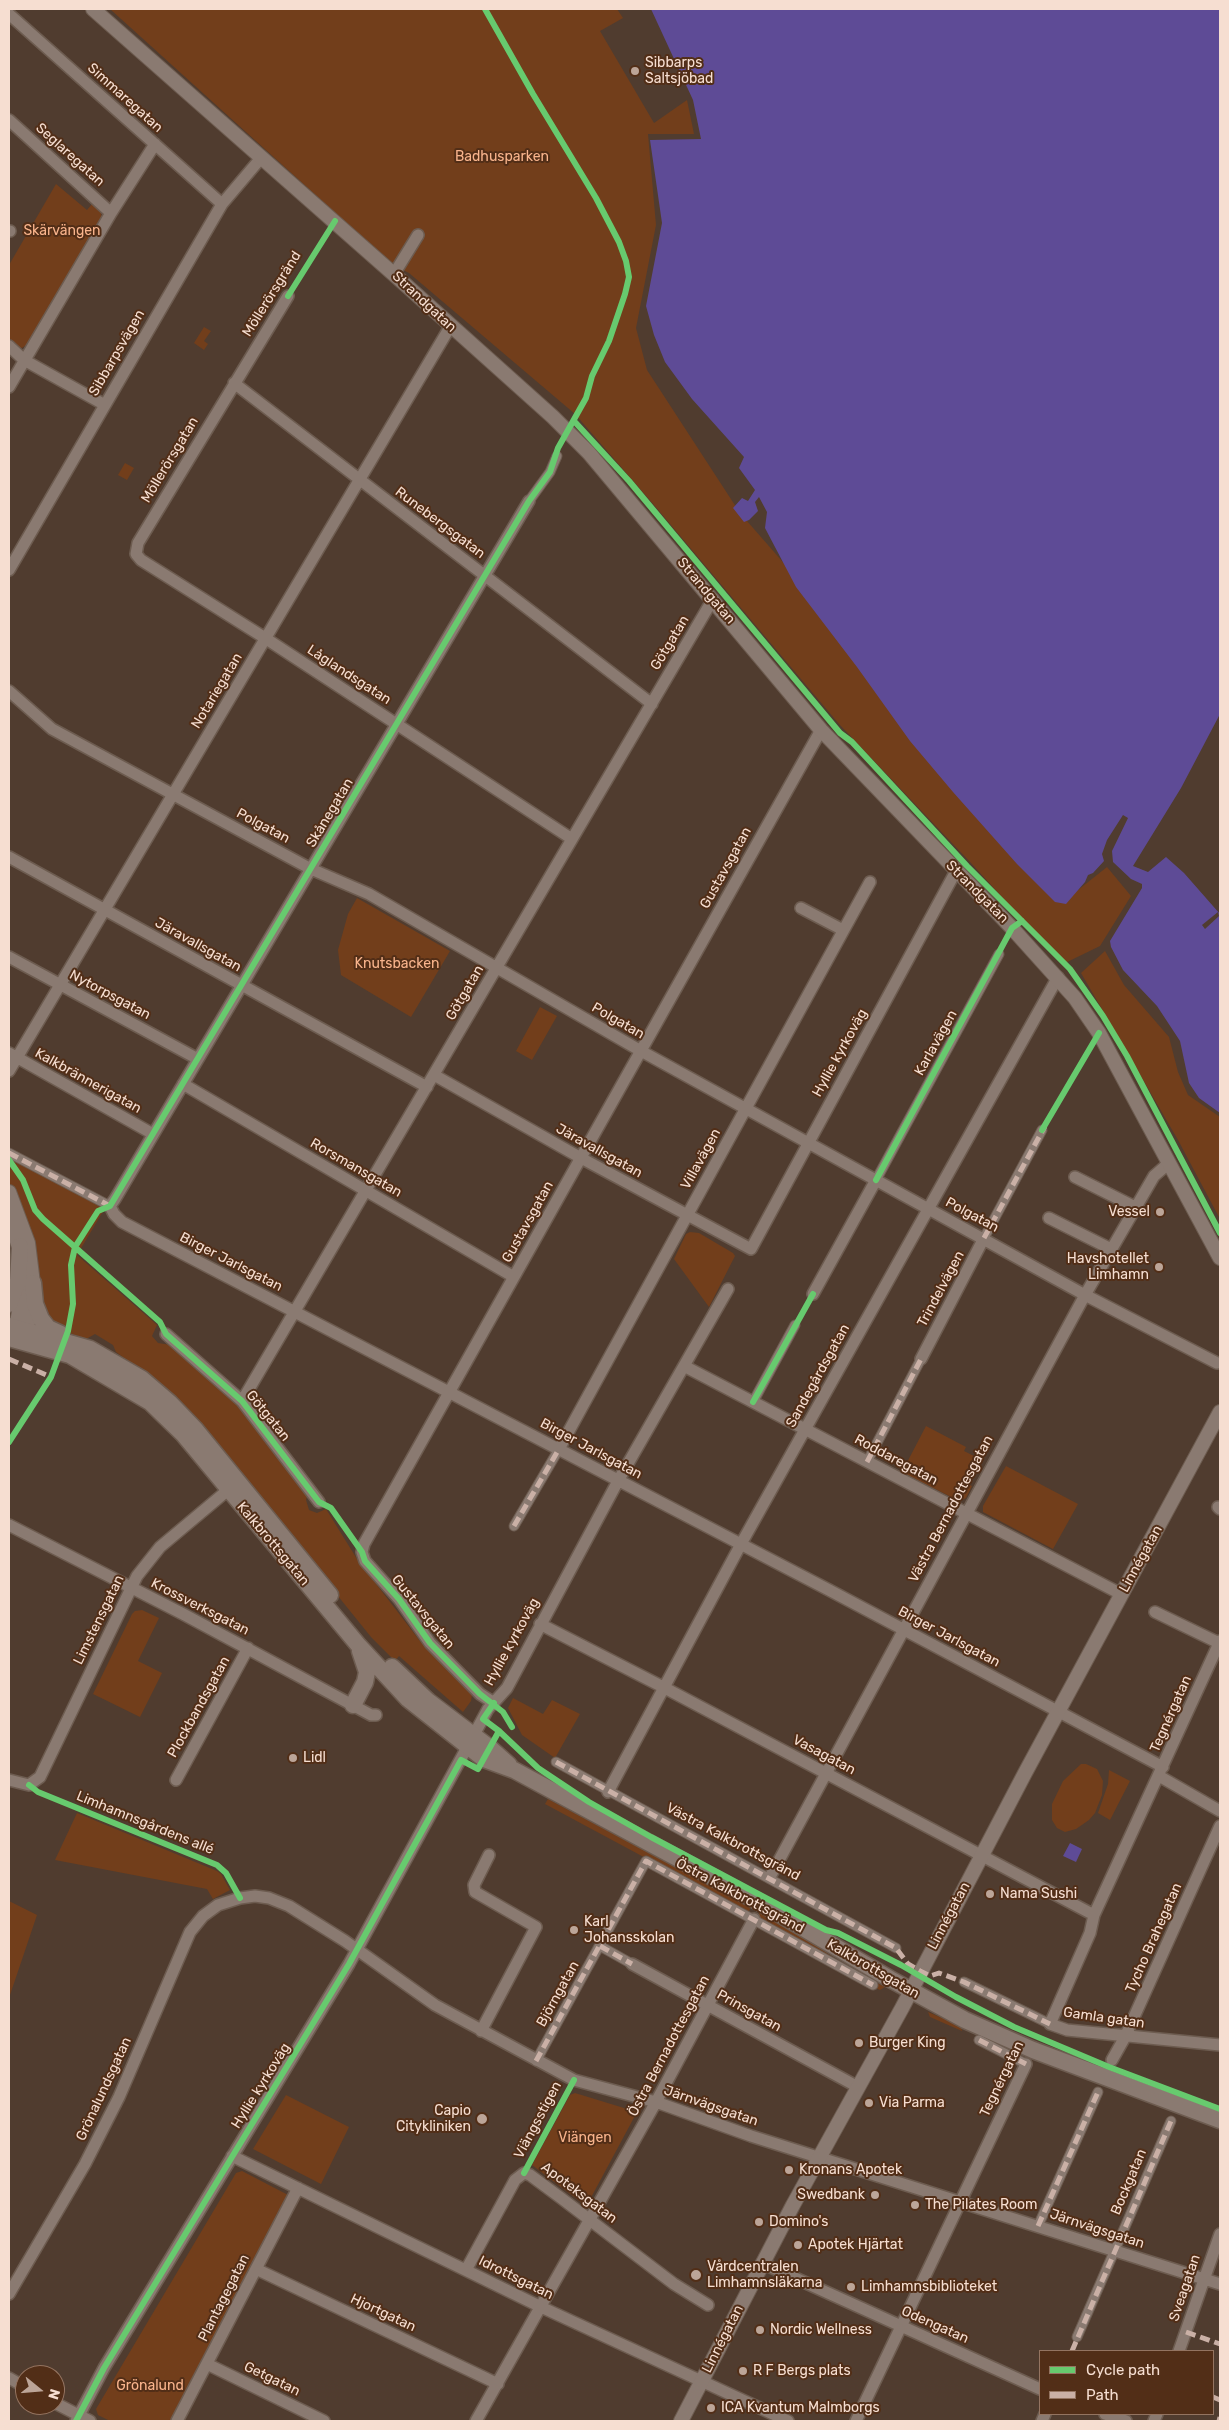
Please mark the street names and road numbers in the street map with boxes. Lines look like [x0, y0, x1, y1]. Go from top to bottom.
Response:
street label: Simmaregatan [84, 60, 166, 136]
street label: Seglaregatan [32, 120, 108, 190]
street label: Möllerörsgränd [239, 248, 305, 340]
street label: Strandgatan [388, 268, 460, 336]
street label: Sibbarpsvägen [85, 307, 149, 399]
street label: Möllerörsgatan [138, 414, 202, 506]
street label: Runebergsgatan [392, 484, 488, 562]
street label: Strandgatan [673, 554, 739, 628]
street label: Götgatan [647, 613, 693, 673]
street label: Låglandsgatan [304, 642, 394, 708]
street label: Notariegatan [188, 650, 246, 732]
street label: Skånegatan [303, 775, 357, 851]
street label: Polgatan [233, 805, 293, 847]
street label: Gustavsgatan [697, 824, 755, 912]
street label: Strandgatan [942, 857, 1012, 927]
street label: Järavallsgatan [152, 914, 244, 976]
street label: Götgatan [443, 963, 487, 1023]
street label: Nytorpsgatan [67, 967, 153, 1023]
street label: Polgatan [589, 999, 647, 1043]
street label: Hyllie kyrkoväg [809, 1006, 871, 1100]
street label: Karlavägen [911, 1007, 961, 1079]
street label: Kalkbrännerigatan [32, 1045, 144, 1117]
street label: Järavallsgatan [553, 1120, 645, 1182]
street label: Villavägen [677, 1126, 725, 1192]
street label: Rorsmansgatan [307, 1135, 405, 1201]
street label: Gustavsgatan [499, 1178, 557, 1266]
street label: Polgatan [942, 1194, 1002, 1236]
street label: Birger Jarlsgatan [177, 1229, 285, 1295]
street label: Trindelvägen [914, 1248, 968, 1330]
street label: Sandegårdsgatan [783, 1321, 853, 1431]
street label: Götgatan [242, 1387, 294, 1445]
street label: Birger Jarlsgatan [537, 1415, 645, 1483]
street label: Roddaregatan [851, 1431, 941, 1489]
street label: Västra Bernadottesgatan [905, 1433, 997, 1585]
street label: Kalkbrottsgatan [233, 1499, 313, 1589]
street label: Linnégatan [1116, 1523, 1166, 1595]
street label: Gustavsgatan [388, 1572, 458, 1652]
street label: Limstensgatan [70, 1573, 128, 1667]
street label: Krossverksgatan [148, 1575, 252, 1639]
street label: Hyllie kyrkoväg [481, 1595, 543, 1689]
street label: Birger Jarlsgatan [895, 1603, 1003, 1671]
street label: Plockbandsgatan [164, 1653, 234, 1761]
street label: Tegnérgatan [1147, 1673, 1195, 1755]
street label: Vasagatan [790, 1731, 858, 1779]
street label: Limhamnsgårdens allé [74, 1788, 216, 1858]
street label: Västra Kalkbrottsgränd [663, 1800, 803, 1884]
street label: Östra Kalkbrottsgränd [673, 1855, 807, 1937]
street label: Linnégatan [924, 1879, 974, 1953]
street label: Tycho Brahegatan [1122, 1880, 1186, 1996]
street label: Kalkbrottsgatan [824, 1936, 922, 2002]
street label: Björngatan [533, 1958, 583, 2030]
street label: Östra Bernadottesgatan [625, 1973, 713, 2119]
street label: Prinsgatan [714, 1986, 784, 2036]
street label: Gamla gatan [1062, 2004, 1146, 2032]
street label: Grönalundsgatan [73, 2034, 135, 2144]
street label: Tegnérgatan [976, 2038, 1028, 2120]
street label: Hyllie kyrkoväg [228, 2040, 294, 2132]
street label: Viängsstigen [511, 2079, 565, 2161]
street label: Järnvägsgatan [662, 2082, 760, 2130]
street label: Bockgatan [1108, 2147, 1150, 2217]
street label: Apoteksgatan [538, 2159, 620, 2227]
street label: Järnvägsgatan [1048, 2206, 1146, 2252]
street label: Plantagegatan [195, 2252, 253, 2344]
street label: Sveagatan [1166, 2252, 1204, 2324]
street label: Idrottsgatan [476, 2253, 556, 2303]
street label: Hjortgatan [348, 2291, 418, 2335]
street label: Linnégatan [699, 2302, 747, 2376]
street label: Odengatan [899, 2303, 971, 2347]
street label: Getgatan [241, 2358, 303, 2400]

